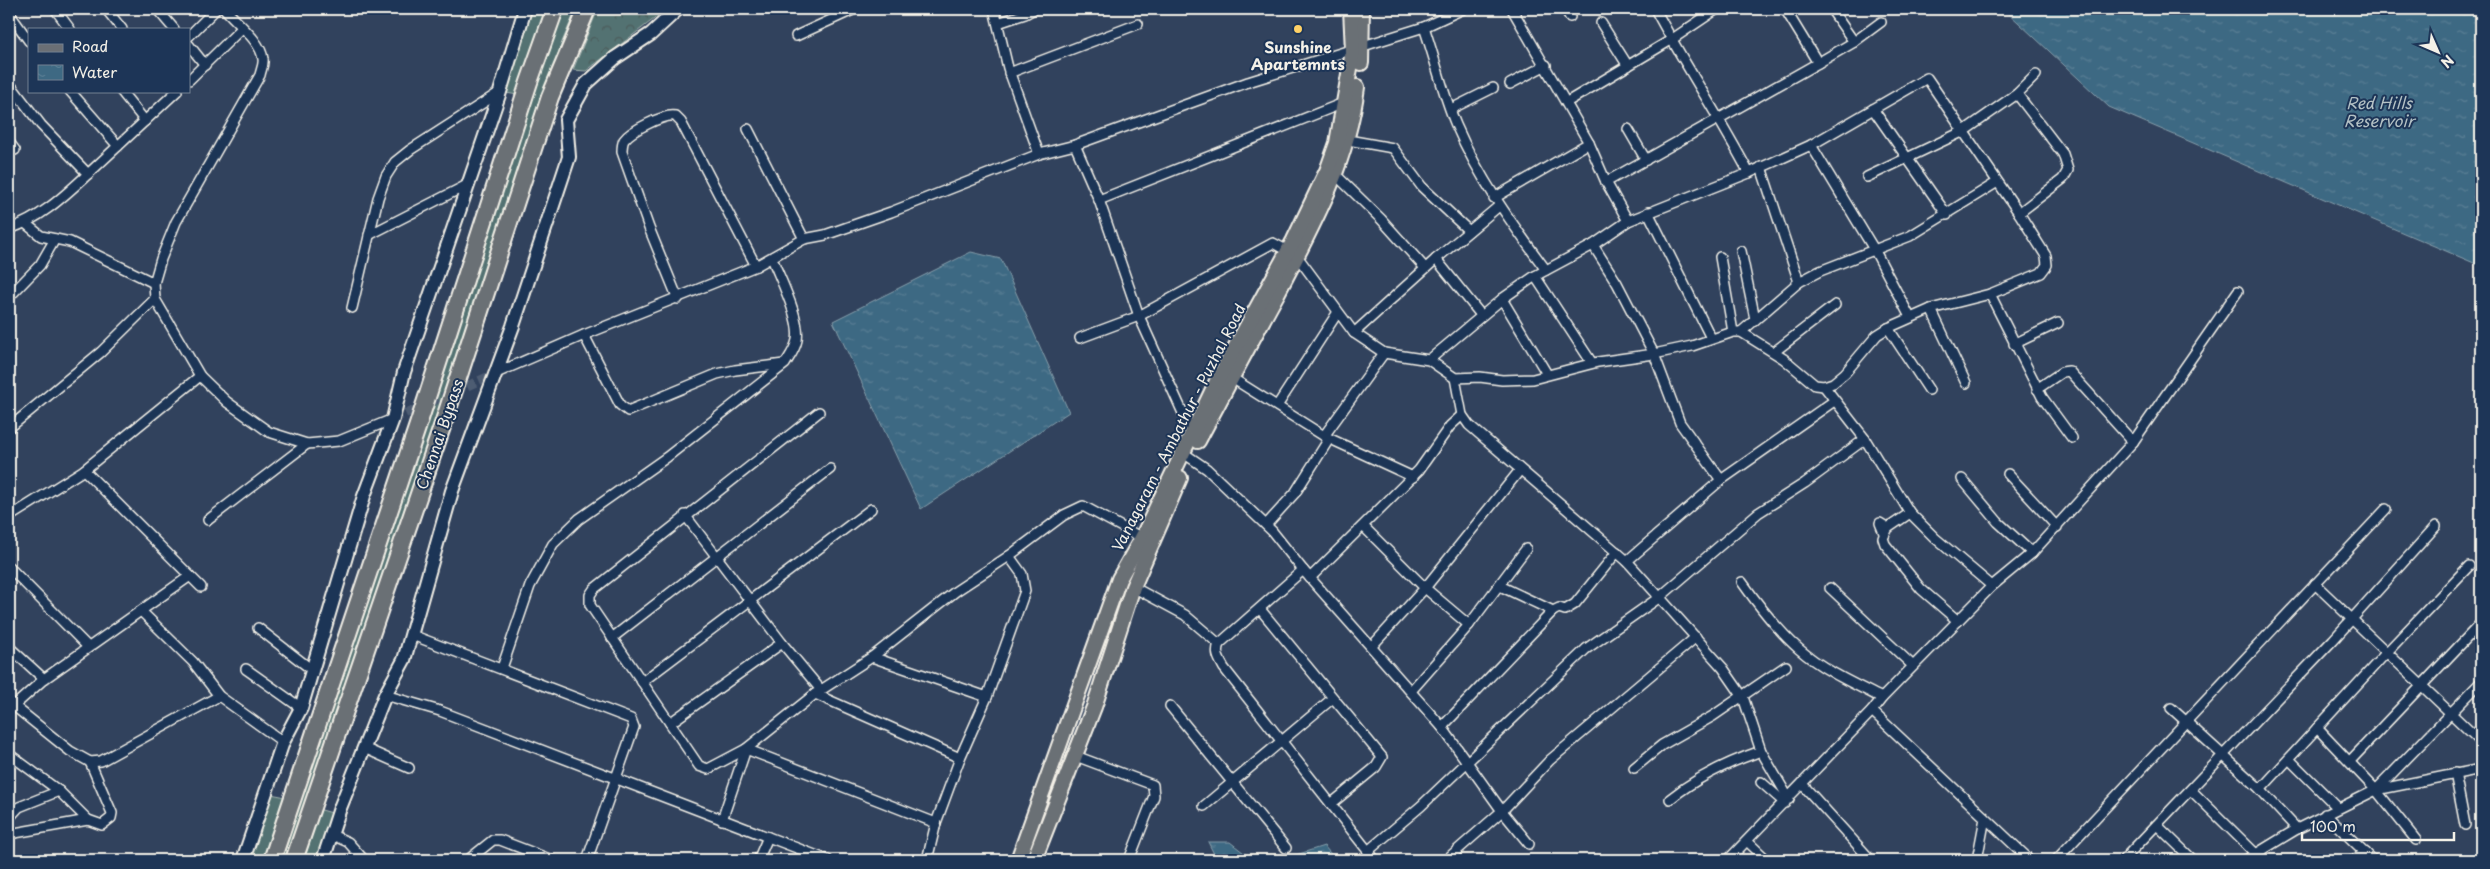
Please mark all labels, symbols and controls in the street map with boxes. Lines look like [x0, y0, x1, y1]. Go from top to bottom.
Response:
marker: Sunshine Apartemnts [1292, 23, 1304, 35]
legend [28, 28, 190, 92]
north arrow [2412, 28, 2462, 78]
text: Road [72, 34, 108, 57]
place label: Sunshine Apartemnts [1251, 35, 1345, 75]
text: N [2436, 50, 2459, 73]
text: Water [72, 60, 117, 83]
water label: Red Hills Reservoir [2344, 90, 2417, 132]
street label: Vanagaram - Ambathur - Puzhal Road [1105, 299, 1251, 555]
street label: Chennai Bypass [409, 376, 469, 492]
scale bar [2302, 809, 2455, 841]
text: 100 m [2310, 814, 2356, 837]

